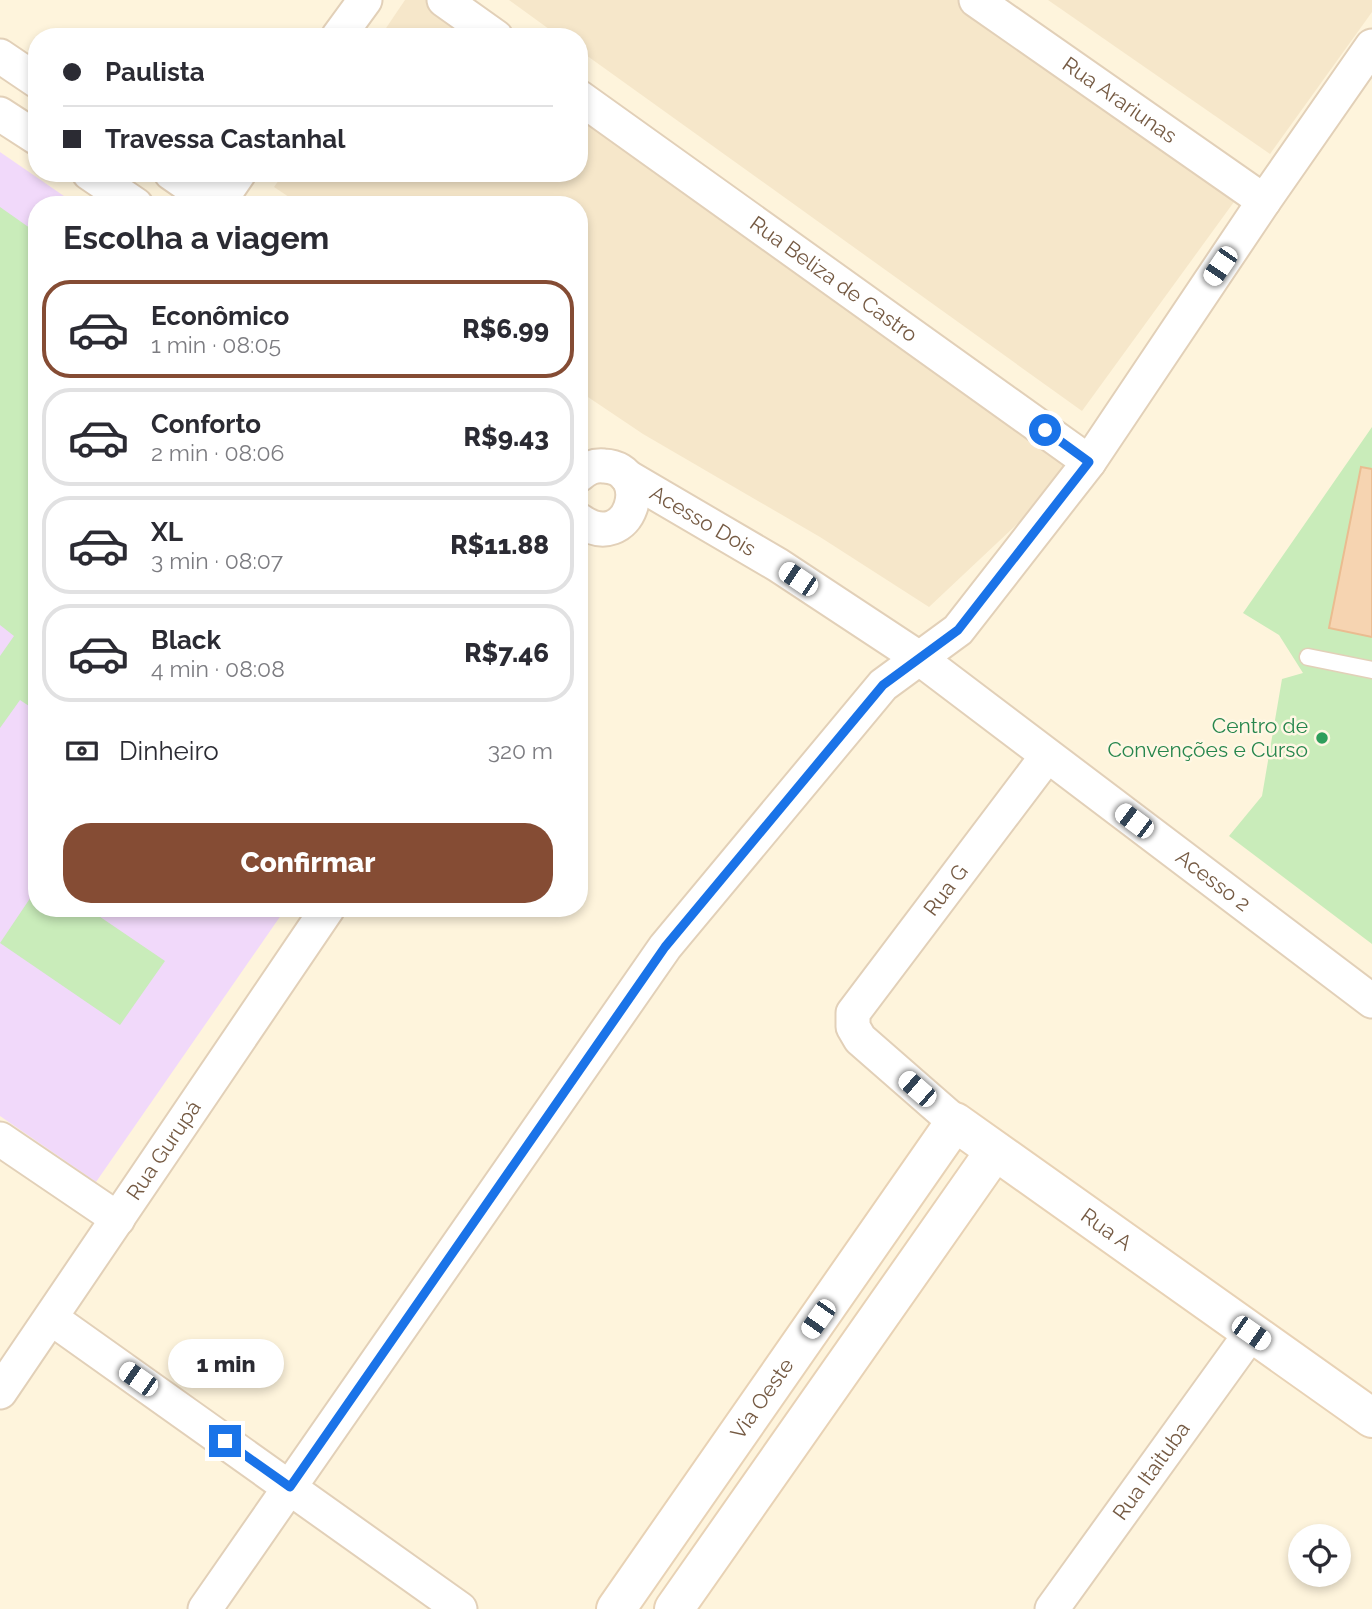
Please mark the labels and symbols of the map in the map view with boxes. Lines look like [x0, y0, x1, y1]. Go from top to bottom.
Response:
street label: Rua Arariunas [1058, 51, 1182, 148]
street label: Rua Beliza de Castro [745, 210, 922, 347]
car [1200, 243, 1241, 289]
route start [1029, 414, 1061, 446]
street label: Acesso Dois [646, 480, 760, 561]
car [775, 559, 822, 599]
place label: Centro de Convenções e Curso [1107, 713, 1308, 762]
marker: Centro de Convenções e Curso [1314, 730, 1330, 746]
car [1111, 800, 1158, 842]
street label: Acesso 2 [1171, 844, 1256, 916]
street label: Rua G [918, 859, 973, 920]
car [895, 1067, 940, 1111]
street label: Rua Gurupá [121, 1096, 206, 1204]
street label: Rua A [1076, 1203, 1137, 1256]
car [798, 1296, 839, 1342]
car [1228, 1312, 1275, 1354]
callout: 1 min [167, 1340, 283, 1388]
street label: Via Oeste [725, 1353, 799, 1444]
car [115, 1358, 162, 1400]
street label: Rua Itaituba [1107, 1417, 1195, 1525]
route end [209, 1425, 241, 1457]

